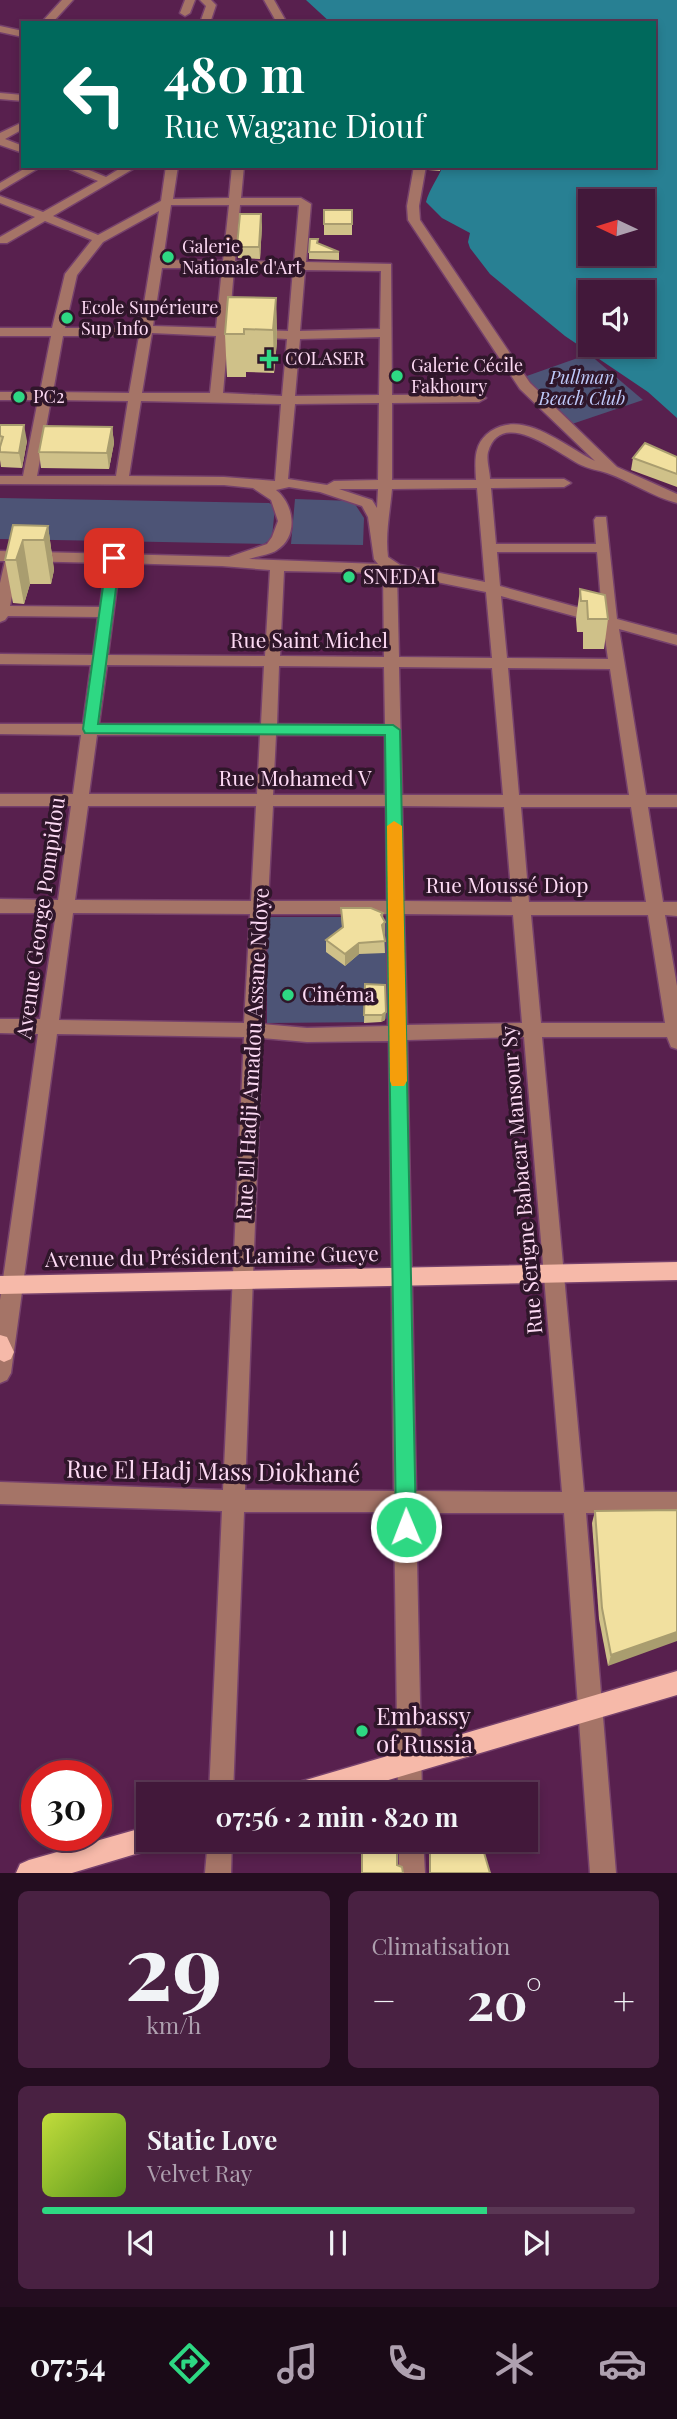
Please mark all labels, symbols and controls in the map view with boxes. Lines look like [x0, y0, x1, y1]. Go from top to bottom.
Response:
text: 480 m [164, 40, 305, 105]
icon: left [49, 49, 140, 140]
text: Rue Wagane Diouf [164, 103, 425, 146]
north arrow [578, 189, 654, 266]
map controls [578, 189, 655, 357]
place label: Galerie Nationale d'Art [182, 234, 302, 279]
marker: Galerie Nationale d'Art [160, 249, 176, 265]
button: sound [578, 280, 655, 357]
place label: Ecole Supérieure Sup Info [81, 295, 218, 340]
marker: Ecole Supérieure Sup Info [59, 310, 75, 326]
place label: COLASER [285, 346, 365, 370]
marker: COLASER [259, 349, 279, 369]
place label: Galerie Cécile Fakhoury [411, 353, 523, 398]
park label: Pullman Beach Club [538, 365, 625, 410]
marker: Galerie Cécile Fakhoury [389, 368, 405, 384]
place label: PC2 [33, 384, 65, 408]
marker: PC2 [11, 389, 27, 405]
pin [84, 528, 144, 588]
icon: arrive [95, 539, 133, 577]
place label: SNEDAI [363, 561, 437, 589]
marker: SNEDAI [341, 569, 357, 585]
street label: Rue Saint Michel [230, 625, 388, 653]
street label: Rue Mohamed V [219, 763, 372, 791]
street label: Avenue George Pompidou [8, 795, 70, 1041]
street label: Rue Moussé Diop [426, 870, 588, 898]
street label: Rue El Hadji Amadou Assane Ndoye [228, 887, 274, 1221]
place label: Cinéma [302, 979, 375, 1007]
marker: Cinéma [280, 987, 296, 1003]
street label: Rue Serigne Babacar Mansour Sy [493, 1024, 547, 1336]
street label: Avenue du Président Lamine Gueye [44, 1238, 379, 1272]
street label: Rue El Hadj Mass Diokhané [66, 1451, 360, 1489]
position arrow [369, 1490, 443, 1564]
place label: Embassy of Russia [376, 1699, 473, 1759]
marker: Embassy of Russia [354, 1723, 370, 1739]
speed limit sign: 30 [21, 1760, 112, 1851]
text: 07:56 · 2 min · 820 m [216, 1799, 458, 1834]
text: 29 [125, 1903, 223, 2024]
text: Climatisation [372, 1930, 510, 1961]
text: 20° [467, 1965, 542, 2034]
text: − [372, 1974, 396, 2025]
text: + [613, 1974, 635, 2025]
text: km/h [146, 2009, 201, 2040]
text: Static Love [147, 2122, 277, 2157]
text: Velvet Ray [147, 2157, 252, 2188]
icon: previous [122, 2224, 160, 2262]
icon: pause [319, 2224, 357, 2262]
icon: next [517, 2224, 555, 2262]
icon: directions [165, 2339, 214, 2388]
icon: music [273, 2339, 322, 2388]
icon: phone [382, 2339, 431, 2388]
icon: climate [490, 2339, 539, 2388]
icon: car [598, 2339, 647, 2388]
text: 07:54 [30, 2342, 106, 2385]

